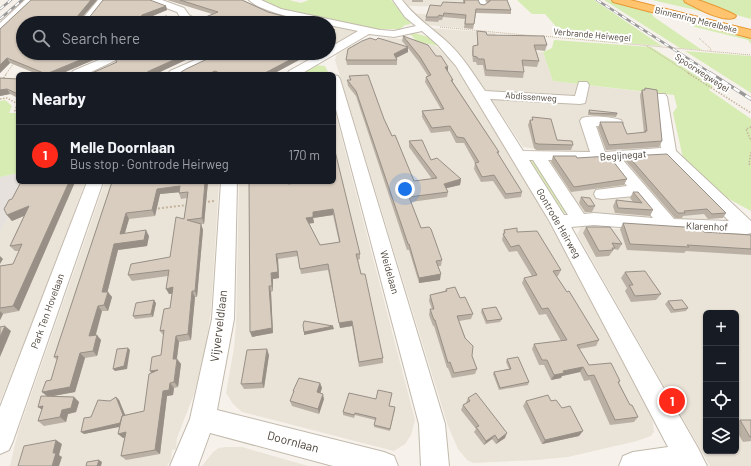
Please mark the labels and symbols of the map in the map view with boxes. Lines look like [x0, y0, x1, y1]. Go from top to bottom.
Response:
street label: Binnenring Merelbeke [654, 4, 739, 35]
street label: Verbrande Heiwegel [553, 26, 631, 43]
street label: Spoorwegwegel [673, 51, 731, 94]
street label: Abdissenweg [505, 89, 557, 104]
street label: Begijnegat [599, 147, 647, 163]
your location [395, 179, 415, 199]
street label: Gontrode Heirweg [534, 186, 584, 260]
street label: Klarenhof [686, 219, 729, 233]
street label: Weidelaan [378, 249, 402, 295]
street label: Park Ten Hovelaan [28, 272, 66, 350]
street label: Vijverveldlaan [207, 289, 229, 363]
pin: 1 [659, 386, 685, 416]
street label: Doornlaan [266, 427, 321, 455]

